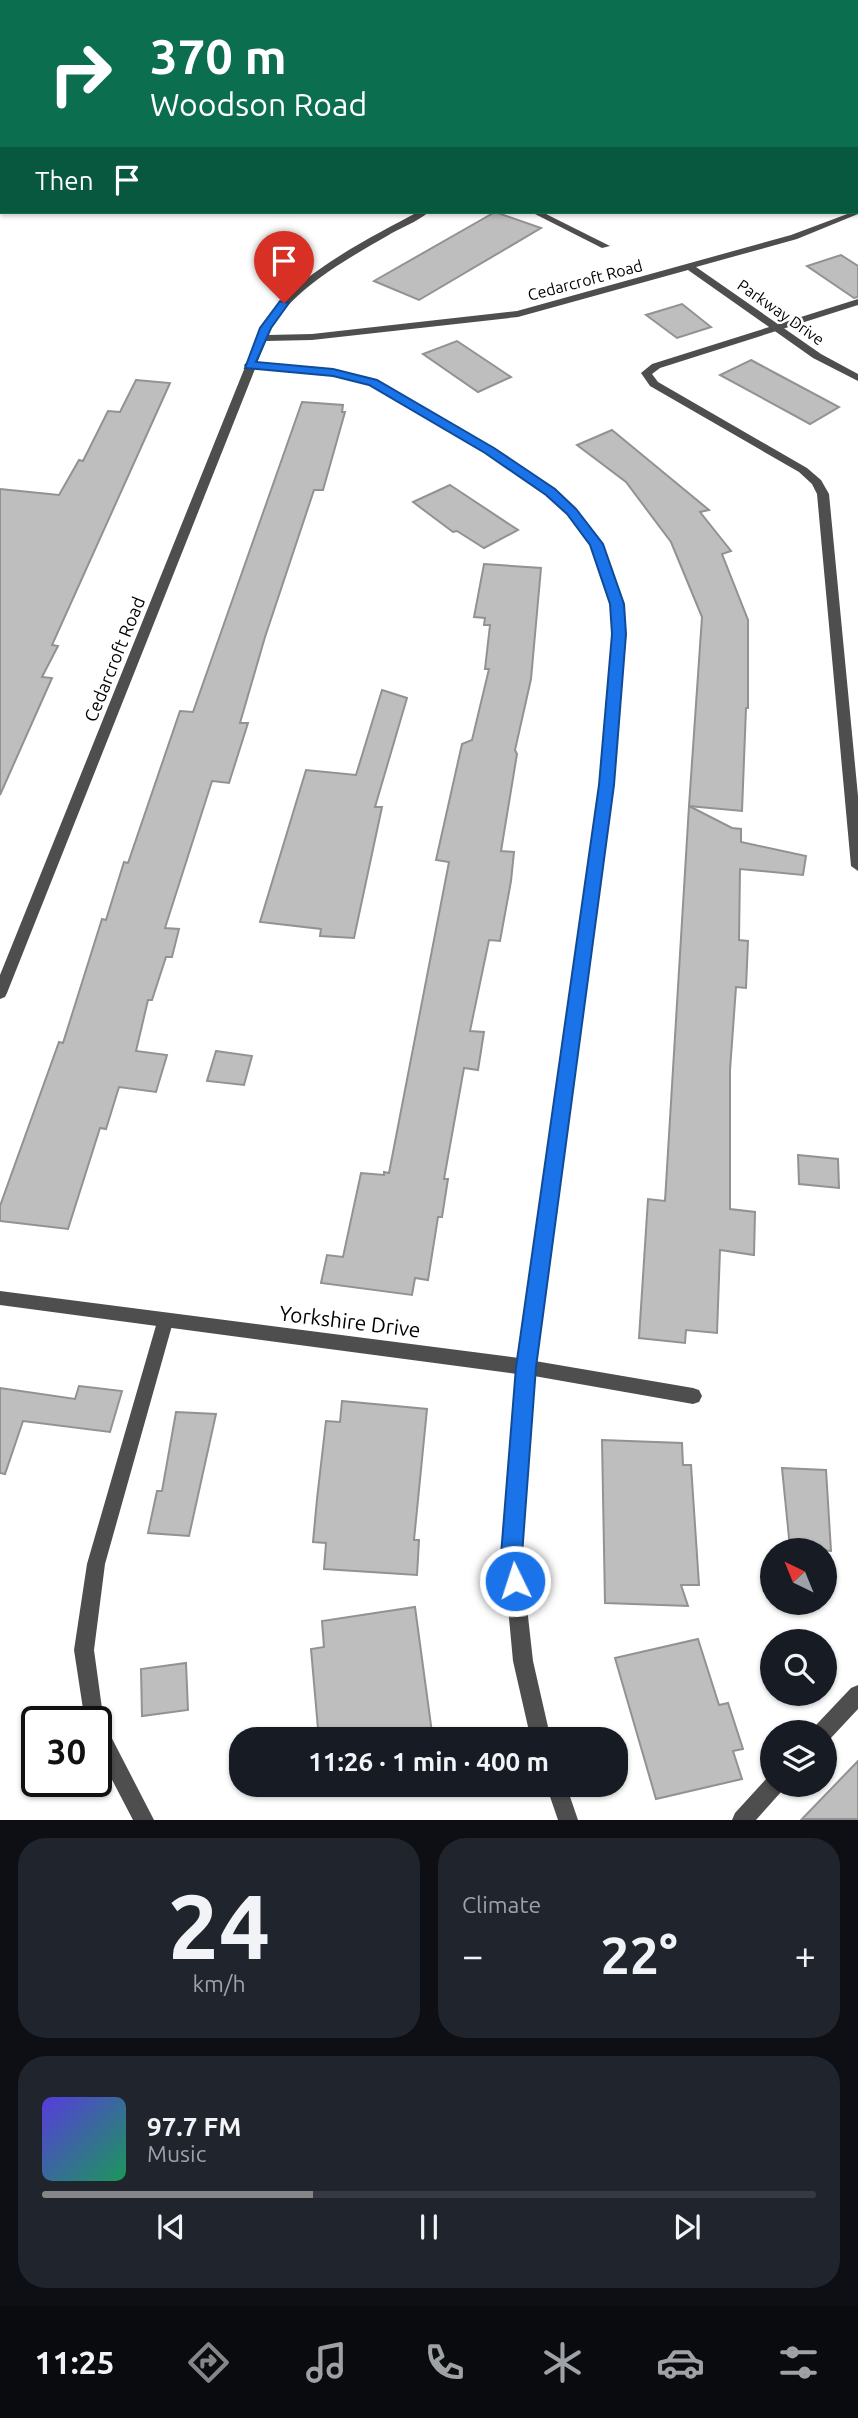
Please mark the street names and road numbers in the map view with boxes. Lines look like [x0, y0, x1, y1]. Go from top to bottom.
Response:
street label: Cedarcroft Road [526, 256, 644, 304]
street label: Parkway Drive [734, 275, 828, 349]
street label: Cedarcroft Road [80, 594, 148, 724]
street label: Yorkshire Drive [278, 1300, 422, 1342]

